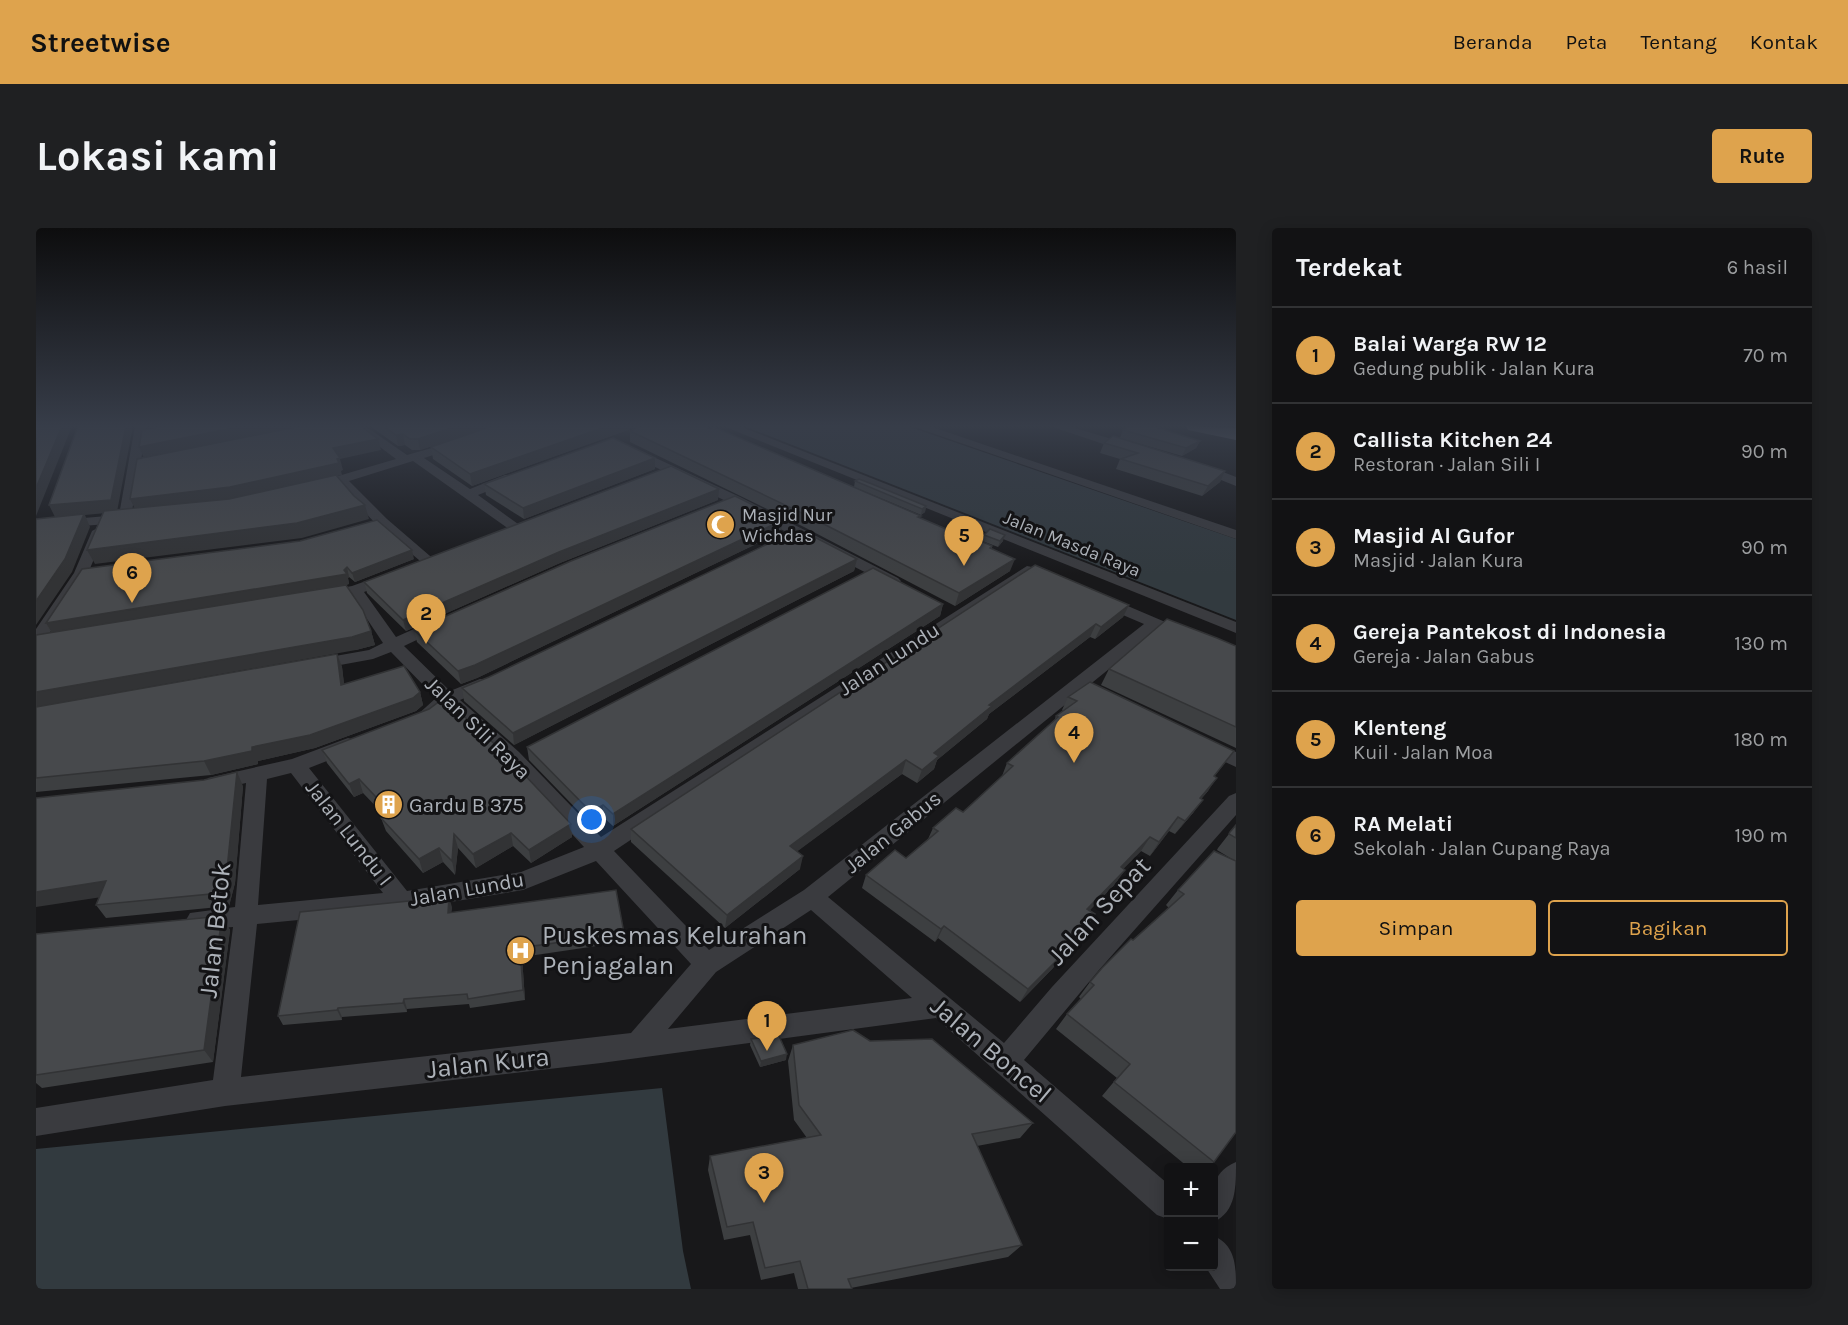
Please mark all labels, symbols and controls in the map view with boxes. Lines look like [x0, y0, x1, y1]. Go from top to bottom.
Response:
text: Streetwise [30, 26, 171, 59]
text: Beranda [1453, 30, 1533, 54]
text: Peta [1566, 30, 1607, 54]
text: Tentang [1640, 30, 1717, 54]
text: Kontak [1750, 30, 1818, 54]
button: Rute [1712, 129, 1812, 183]
text: Lokasi kami [36, 131, 280, 181]
text: Terdekat [1296, 252, 1402, 283]
text: 6 hasil [1727, 256, 1788, 279]
text: Balai Warga RW 12 [1353, 331, 1547, 357]
text: 1 [1312, 344, 1319, 367]
text: 70 m [1743, 344, 1788, 367]
text: Gedung publik · Jalan Kura [1353, 357, 1595, 380]
text: Callista Kitchen 24 [1353, 427, 1552, 453]
text: 2 [1309, 440, 1322, 463]
text: 90 m [1741, 440, 1788, 463]
text: Restoran · Jalan Sili I [1353, 453, 1540, 476]
place label: Masjid Nur Wichdas [742, 504, 833, 547]
street label: Jalan Masda Raya [1000, 506, 1144, 582]
mosque icon: Masjid Nur Wichdas [705, 509, 737, 541]
pin: 5 [944, 516, 984, 566]
text: Masjid Al Gufor [1353, 523, 1514, 549]
text: 3 [1309, 536, 1322, 559]
text: 90 m [1741, 536, 1788, 559]
text: Masjid · Jalan Kura [1353, 549, 1524, 572]
pin: 6 [112, 554, 152, 603]
pin: 2 [406, 594, 446, 644]
street label: Jalan Lundu [834, 617, 944, 701]
text: Gereja Pantekost di Indonesia [1353, 619, 1666, 645]
text: 4 [1310, 632, 1321, 655]
text: 130 m [1734, 632, 1788, 655]
text: Gereja · Jalan Gabus [1353, 645, 1535, 668]
street label: Jalan Sili Raya [420, 672, 536, 784]
pin: 4 [1054, 714, 1094, 763]
text: Klenteng [1353, 715, 1446, 741]
text: 5 [1310, 728, 1321, 751]
text: 180 m [1734, 728, 1788, 751]
text: Kuil · Jalan Moa [1353, 741, 1493, 764]
street label: Jalan Lundu I [301, 776, 397, 890]
street label: Jalan Gabus [840, 786, 946, 878]
building icon: Gardu B 375 [372, 789, 404, 821]
place label: Gardu B 375 [409, 793, 524, 817]
your location [577, 805, 606, 834]
text: RA Melati [1353, 811, 1453, 837]
text: 6 [1309, 824, 1322, 847]
text: 190 m [1734, 824, 1788, 847]
text: Sekolah · Jalan Cupang Raya [1353, 837, 1611, 860]
street label: Jalan Sepat [1041, 850, 1157, 972]
street label: Jalan Betok [192, 861, 238, 999]
street label: Jalan Lundu [408, 867, 526, 911]
button: Simpan [1296, 900, 1536, 956]
button: Bagikan [1548, 900, 1788, 956]
place label: Puskesmas Kelurahan Penjagalan [542, 920, 808, 981]
hospital icon: Puskesmas Kelurahan Penjagalan [505, 934, 537, 966]
street label: Jalan Boncel [924, 990, 1058, 1110]
pin: 1 [748, 1002, 786, 1051]
street label: Jalan Kura [425, 1041, 551, 1085]
pin: 3 [744, 1154, 784, 1203]
map controls [1164, 1163, 1218, 1271]
button: + [1164, 1163, 1218, 1217]
button: − [1164, 1217, 1218, 1271]

